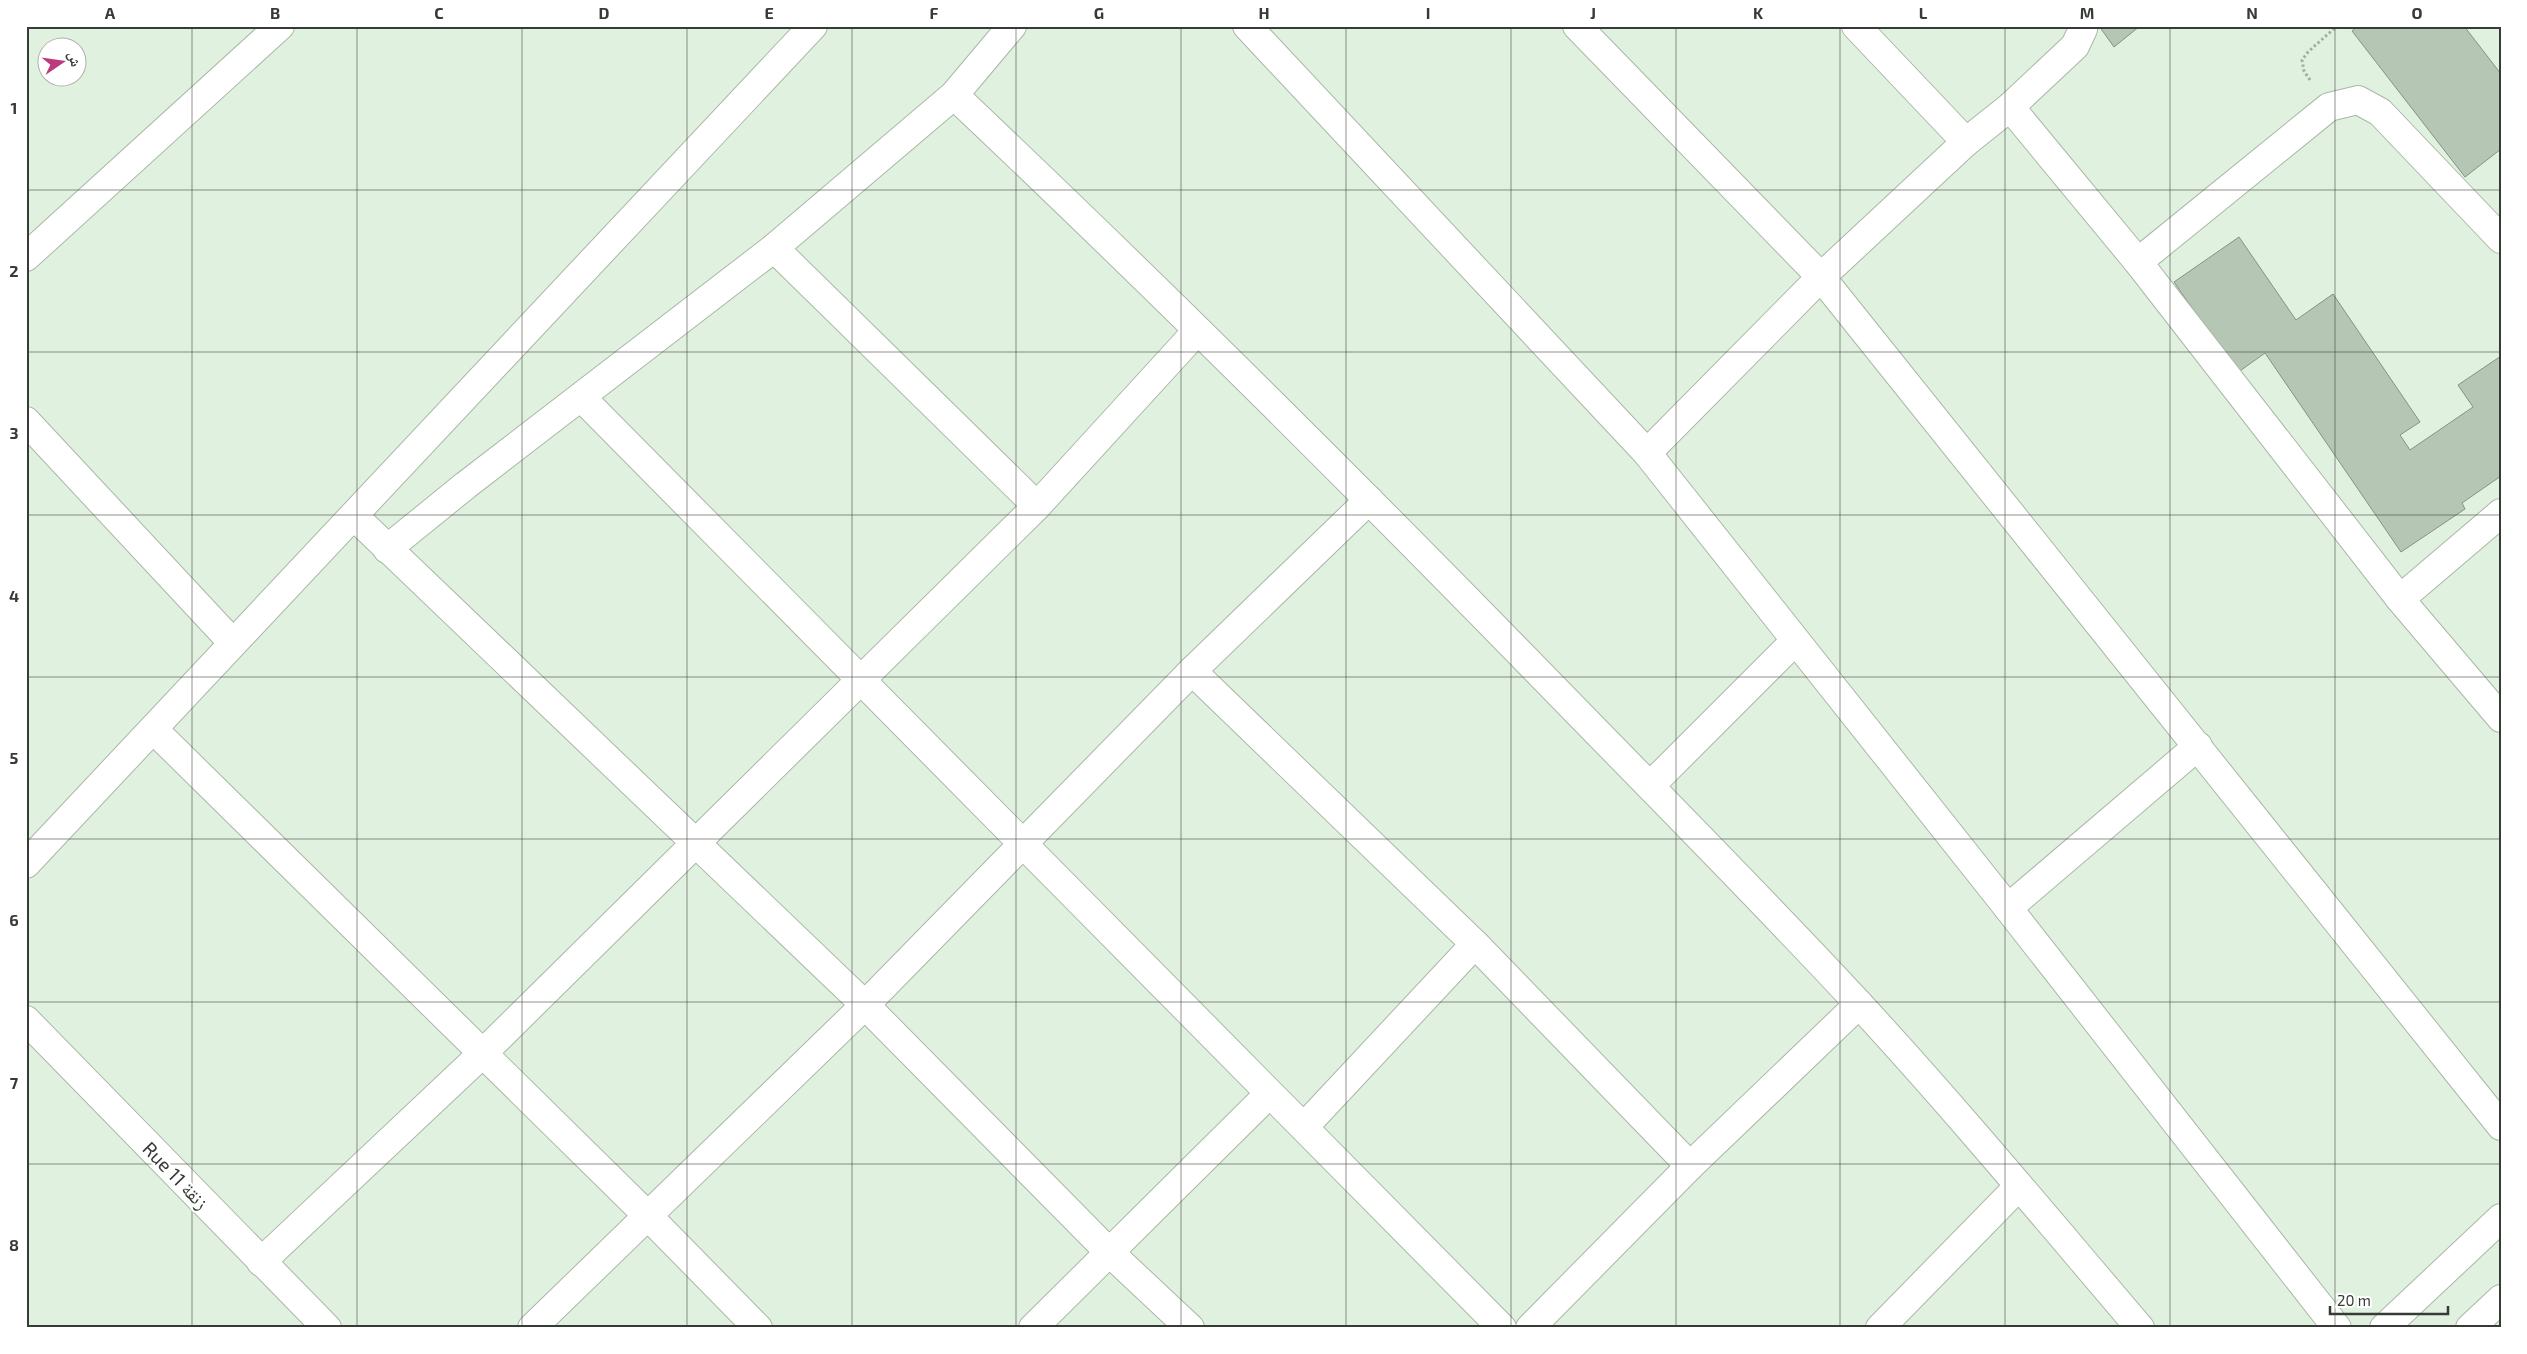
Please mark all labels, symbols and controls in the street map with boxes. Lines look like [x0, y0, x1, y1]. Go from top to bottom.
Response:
text: A [105, 3, 116, 22]
text: B [270, 3, 280, 22]
text: C [434, 3, 444, 22]
text: D [599, 3, 610, 22]
text: E [764, 3, 774, 22]
text: F [930, 3, 939, 22]
text: G [1094, 3, 1104, 22]
text: H [1258, 3, 1270, 22]
text: I [1426, 3, 1430, 22]
text: J [1590, 3, 1596, 22]
text: K [1753, 3, 1764, 22]
text: L [1919, 3, 1928, 22]
text: M [2080, 3, 2094, 22]
text: N [2246, 3, 2258, 22]
text: O [2411, 3, 2423, 22]
north arrow [38, 38, 88, 88]
text: ش [64, 50, 85, 68]
text: 1 [11, 98, 17, 117]
text: 2 [9, 261, 19, 280]
text: 3 [9, 423, 19, 442]
text: 4 [9, 586, 19, 605]
text: 5 [10, 748, 19, 767]
text: 6 [9, 910, 19, 929]
text: 7 [10, 1073, 19, 1092]
street label: Rue 11 زنقة [138, 1136, 214, 1214]
text: 8 [9, 1235, 19, 1254]
scale bar [2330, 1284, 2447, 1316]
text: 20 m [2337, 1291, 2371, 1309]

